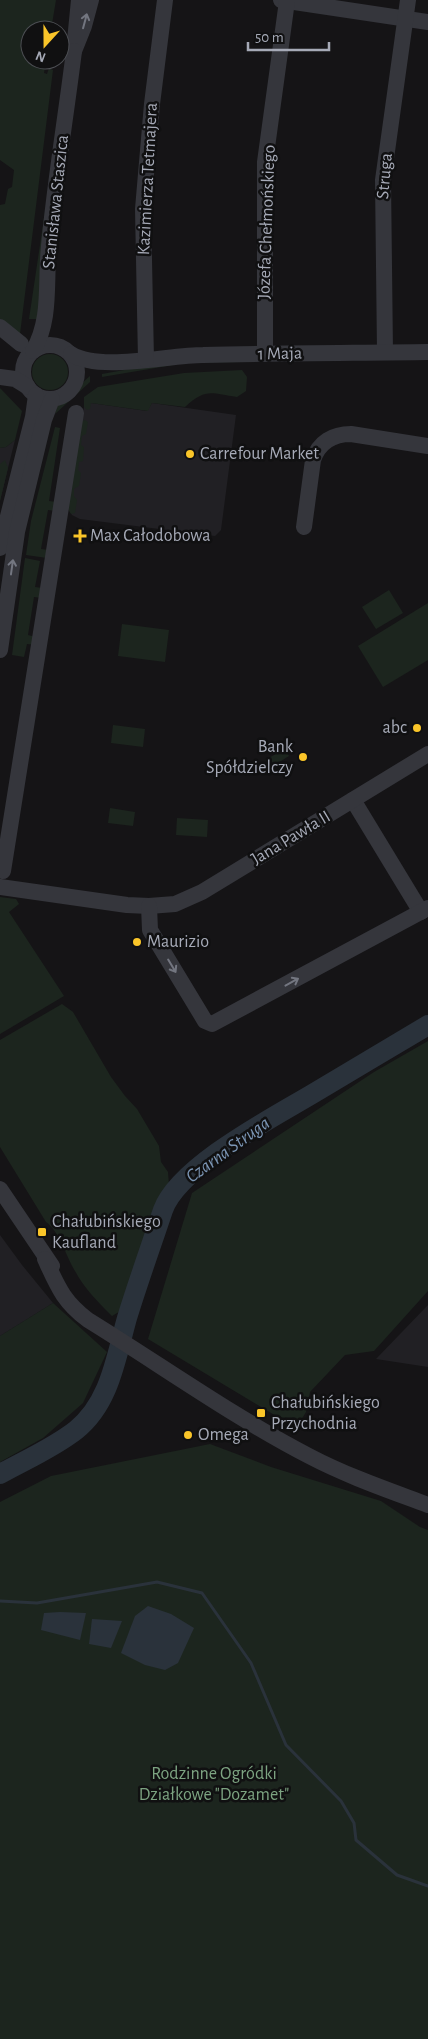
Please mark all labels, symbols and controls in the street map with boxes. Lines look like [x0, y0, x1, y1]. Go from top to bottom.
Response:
one-way arrow [81, 13, 91, 29]
north arrow [20, 20, 70, 70]
scale bar [248, 20, 329, 52]
text: 50 m [255, 30, 284, 45]
text: N [34, 48, 48, 64]
street label: Kazimierza Tetmajera [135, 102, 161, 256]
street label: Stanisława Staszica [40, 134, 72, 270]
street label: Józefa Chełmońskiego [255, 144, 279, 300]
street label: Struga [374, 152, 396, 200]
street label: 1 Maja [258, 345, 302, 363]
place label: Carrefour Market [200, 445, 319, 463]
marker: Carrefour Market [184, 448, 196, 460]
place label: Max Całodobowa [90, 527, 211, 545]
marker: Max Całodobowa [74, 530, 86, 542]
one-way arrow [7, 559, 17, 575]
place label: abc [383, 719, 407, 737]
marker: abc [411, 722, 423, 734]
place label: Bank Spółdzielczy [206, 738, 294, 777]
marker: Bank Spółdzielczy [297, 751, 309, 763]
street label: Jana Pawła II [248, 807, 334, 869]
place label: Maurizio [147, 933, 209, 951]
marker: Maurizio [131, 936, 143, 948]
one-way arrow [168, 959, 178, 973]
one-way arrow [284, 977, 299, 986]
water label: Czarna Struga [183, 1113, 273, 1187]
place label: Chałubińskiego Kaufland [52, 1213, 161, 1252]
marker: Chałubińskiego Kaufland [36, 1226, 48, 1238]
place label: Chałubińskiego Przychodnia [271, 1394, 380, 1433]
marker: Chałubińskiego Przychodnia [255, 1407, 267, 1419]
place label: Omega [198, 1426, 249, 1444]
marker: Omega [182, 1429, 194, 1441]
park label: Rodzinne Ogródki Działkowe "Dozamet" [139, 1765, 289, 1804]

